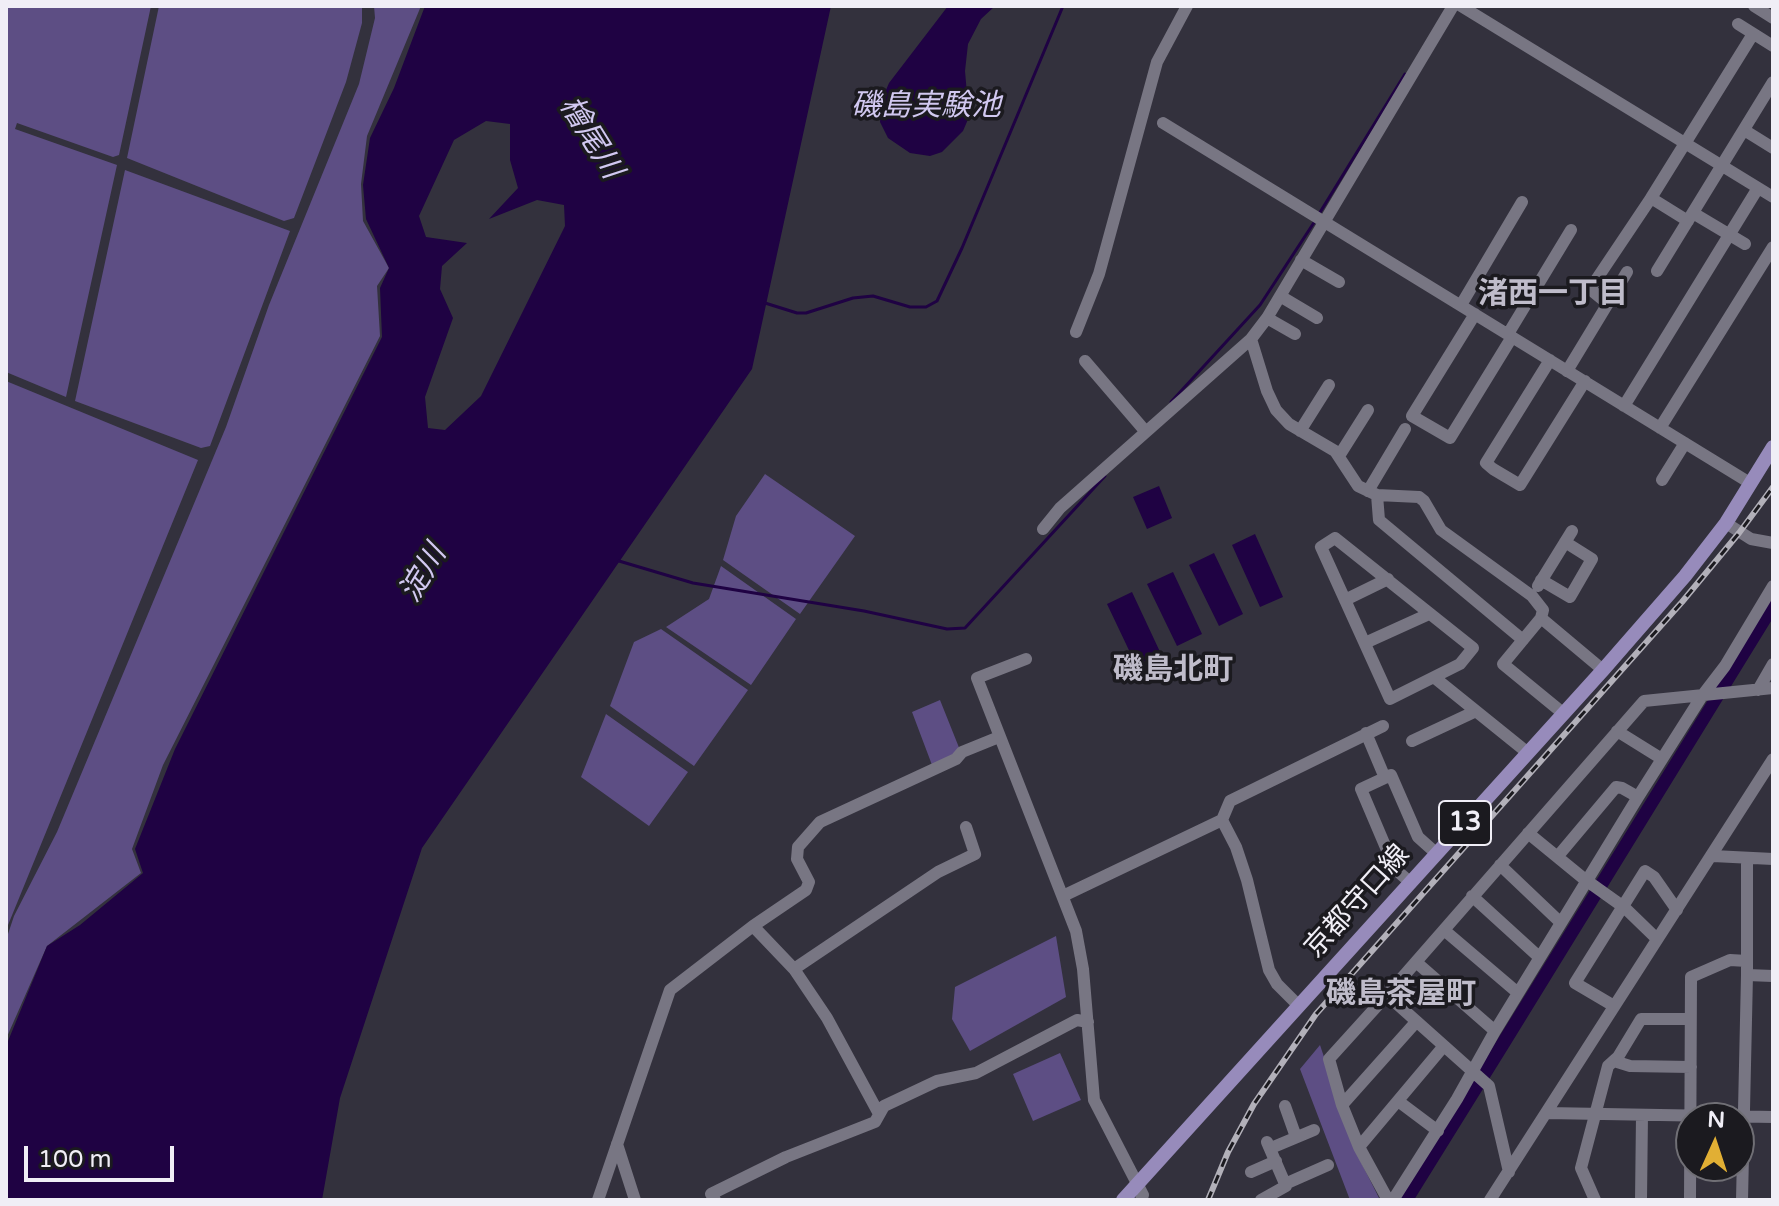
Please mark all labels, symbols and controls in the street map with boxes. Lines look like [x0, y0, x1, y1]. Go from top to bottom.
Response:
water label: 磯島実験池 [851, 89, 1001, 125]
water label: 檜尾川 [551, 90, 629, 186]
district label: 渚西一丁目 [1478, 277, 1628, 313]
water label: 淀川 [393, 539, 455, 609]
district label: 磯島北町 [1113, 653, 1233, 689]
road number: 13 [1439, 801, 1491, 845]
street label: 京都守口線 [1299, 839, 1417, 965]
district label: 磯島茶屋町 [1326, 977, 1476, 1013]
north arrow [1675, 1102, 1755, 1182]
text: N [1707, 1107, 1726, 1133]
scale bar [28, 1130, 178, 1180]
text: 100 m [38, 1145, 112, 1174]

